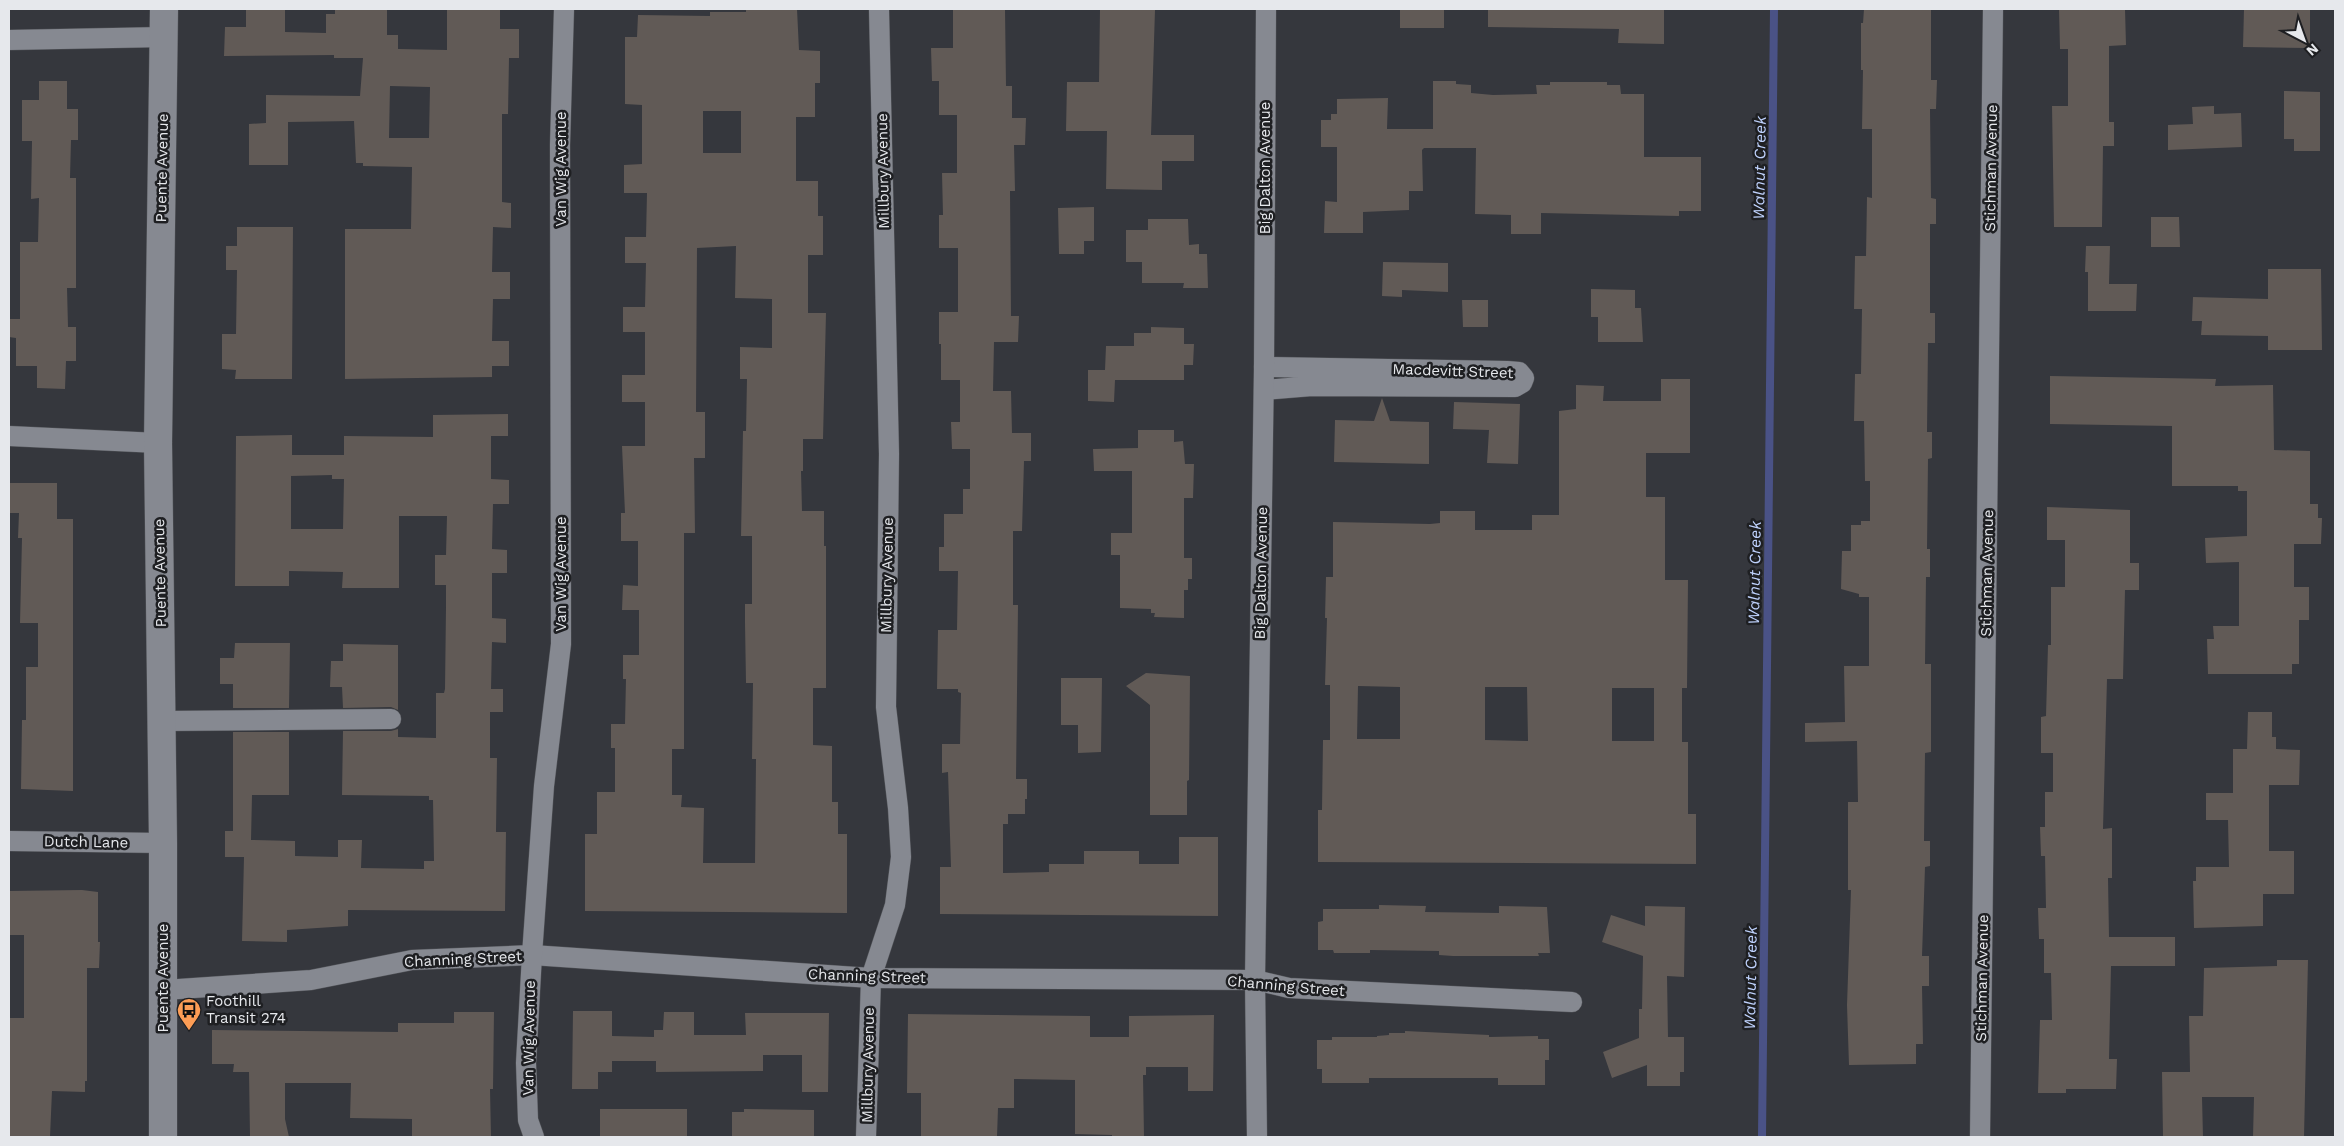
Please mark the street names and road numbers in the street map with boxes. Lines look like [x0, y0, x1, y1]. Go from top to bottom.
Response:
street label: Big Dalton Avenue [1256, 102, 1274, 234]
street label: Stichman Avenue [1981, 104, 2001, 232]
street label: Van Wig Avenue [552, 111, 570, 227]
street label: Puente Avenue [152, 113, 172, 223]
street label: Millbury Avenue [873, 113, 893, 229]
street label: Macdevitt Street [1392, 360, 1515, 382]
street label: Big Dalton Avenue [1251, 507, 1271, 639]
street label: Stichman Avenue [1977, 509, 1997, 637]
street label: Van Wig Avenue [552, 516, 570, 632]
street label: Millbury Avenue [877, 517, 897, 633]
street label: Puente Avenue [150, 518, 170, 628]
street label: Dutch Lane [44, 832, 128, 852]
street label: Stichman Avenue [1972, 914, 1992, 1042]
street label: Puente Avenue [154, 924, 172, 1032]
street label: Channing Street [404, 947, 523, 971]
street label: Channing Street [808, 965, 927, 987]
street label: Channing Street [1226, 972, 1346, 1000]
street label: Van Wig Avenue [519, 980, 539, 1096]
street label: Millbury Avenue [858, 1007, 878, 1123]

